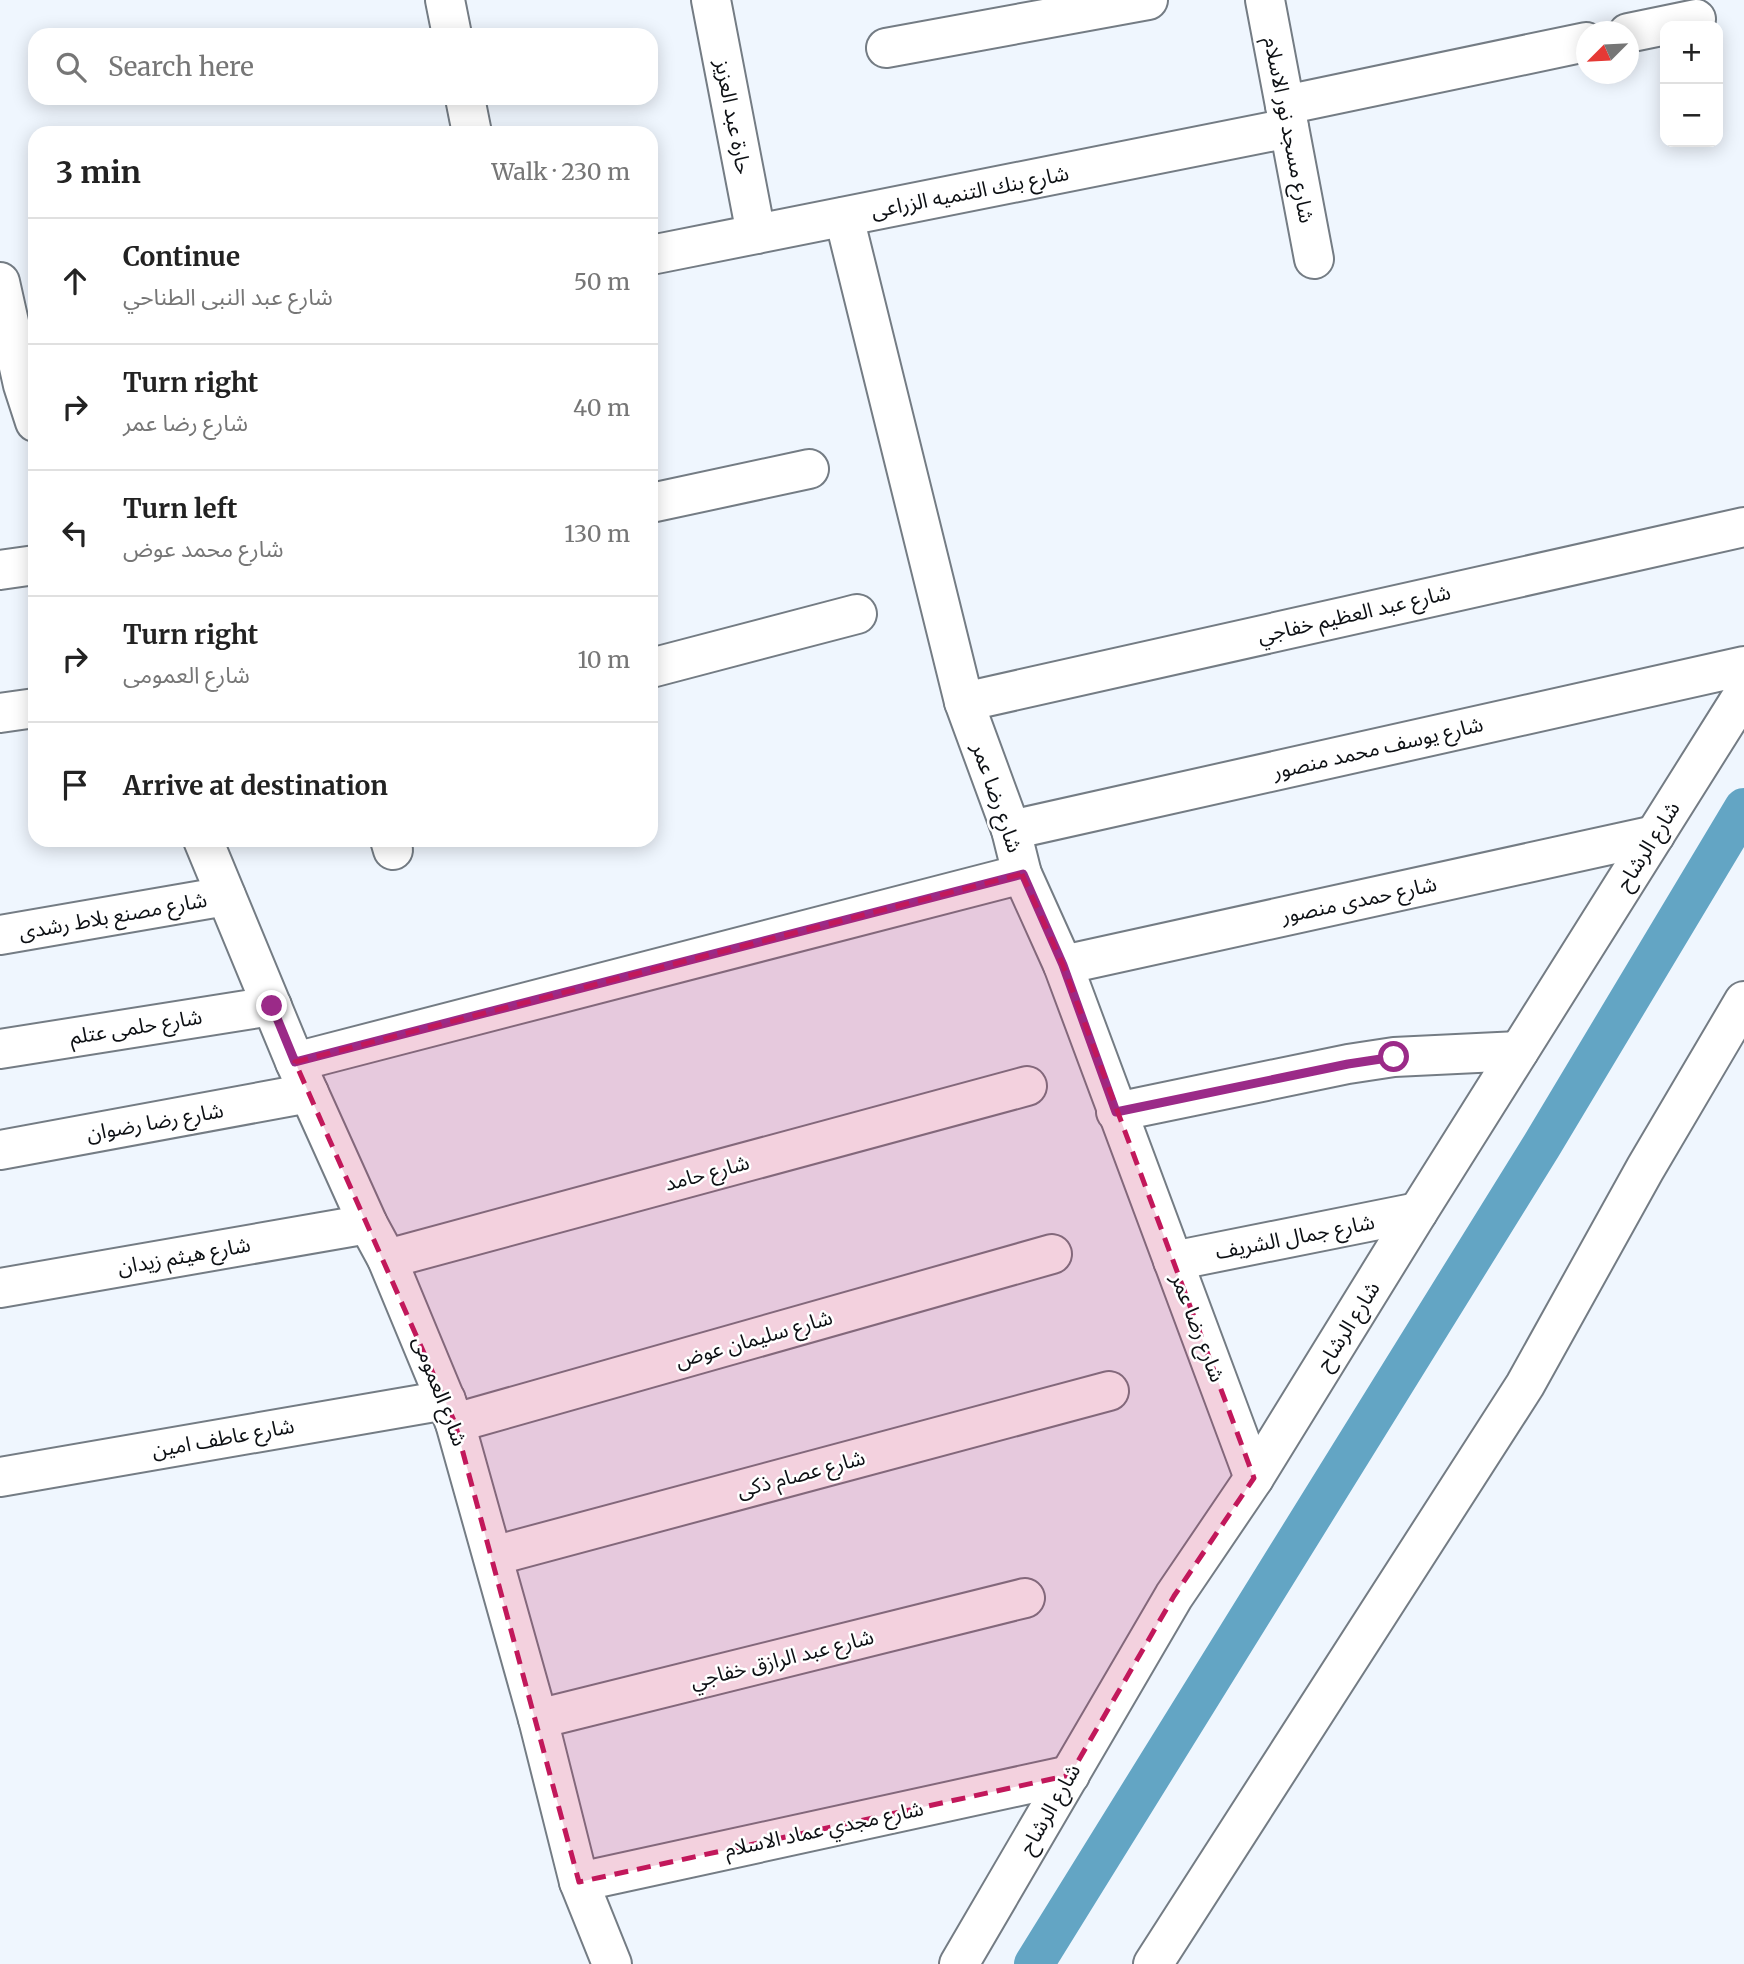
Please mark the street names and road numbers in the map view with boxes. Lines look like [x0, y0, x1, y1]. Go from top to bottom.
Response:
street label: شارع مسجد نور الاسلام [1255, 35, 1321, 226]
street label: حارة عبد العزيز [709, 56, 758, 177]
street label: شارع بنك التنميه الزراعى [869, 159, 1071, 226]
street label: شارع عبد العظيم خفاجي [1255, 578, 1454, 652]
street label: شارع يوسف محمد منصور [1269, 710, 1486, 787]
street label: شارع رضا عمر [964, 739, 1029, 857]
street label: شارع الرشاح [1610, 796, 1687, 896]
street label: شارع حمدى منصور [1278, 870, 1440, 931]
street label: شارع مصنع بلاط رشدى [17, 886, 209, 947]
street label: شارع حلمى عتلم [68, 1003, 204, 1052]
street label: شارع رضا رضوان [84, 1096, 226, 1149]
street label: شارع حامد [662, 1148, 753, 1199]
street label: شارع جمال الشريف [1213, 1208, 1377, 1267]
street label: شارع هيثم زيدان [115, 1231, 253, 1282]
street label: شارع رضا عمر [1163, 1269, 1232, 1387]
street label: شارع الرشاح [1310, 1276, 1387, 1376]
street label: شارع سليمان عوض [672, 1303, 836, 1376]
street label: شارع العمومى [405, 1332, 474, 1450]
street label: شارع عاطف امين [150, 1412, 297, 1465]
street label: شارع عصام ذكى [734, 1443, 869, 1507]
street label: شارع عبد الرازق خفاجي [687, 1623, 877, 1697]
street label: شارع الرشاح [1013, 1759, 1088, 1860]
street label: شارع مجدي عماد الاسلام [722, 1794, 926, 1866]

